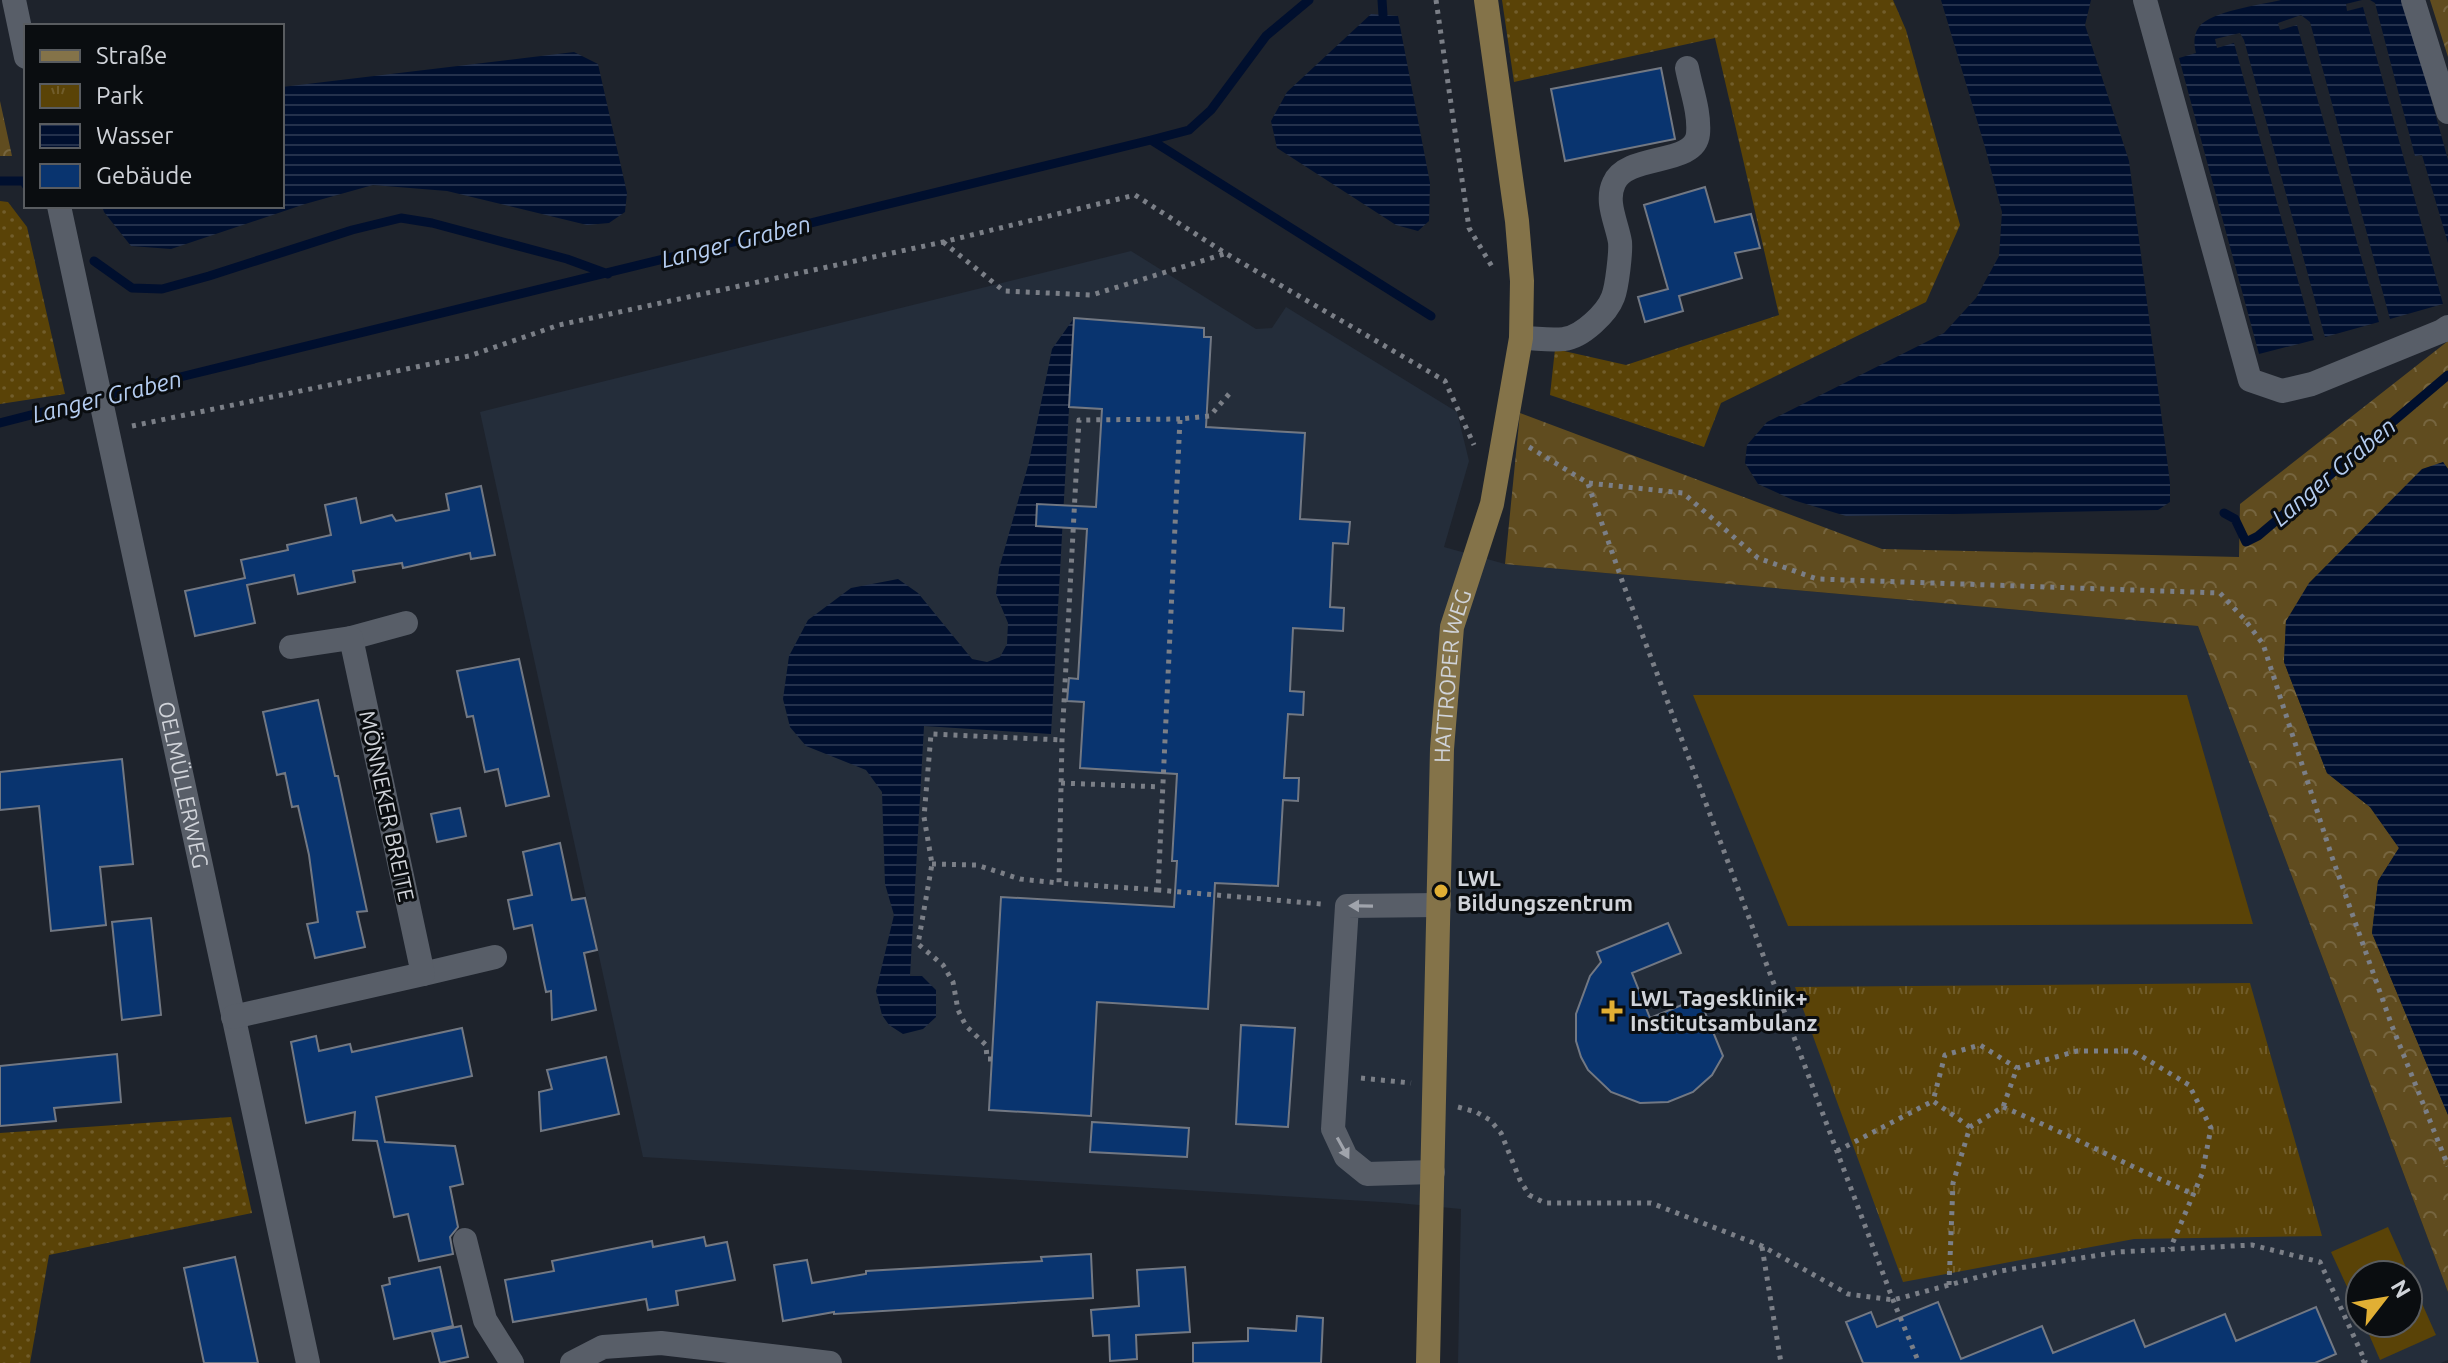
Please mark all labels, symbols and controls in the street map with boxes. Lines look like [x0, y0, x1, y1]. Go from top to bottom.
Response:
legend [24, 24, 284, 208]
text: Straße [96, 42, 167, 69]
text: Park [96, 82, 144, 109]
text: Wasser [96, 122, 173, 149]
text: Gebäude [96, 162, 193, 189]
water label: Langer Graben [658, 210, 814, 273]
water label: Langer Graben [29, 365, 185, 428]
water label: Langer Graben [2266, 412, 2401, 531]
street label: HATTROPER WEG [1429, 586, 1476, 763]
street label: OELMÜLLERWEG [154, 699, 214, 870]
street label: MÖNNEKER BREITE [355, 708, 420, 904]
place label: LWL Bildungszentrum [1457, 865, 1633, 915]
marker: LWL Bildungszentrum [1432, 882, 1450, 900]
one-way arrow [1348, 900, 1373, 913]
place label: LWL Tagesklinik+ Institutsambulanz [1630, 985, 1817, 1035]
marker: LWL Tagesklinik+ Institutsambulanz [1601, 1000, 1623, 1022]
one-way arrow [1336, 1137, 1350, 1159]
north arrow [2344, 1259, 2424, 1339]
text: N [2387, 1275, 2417, 1302]

